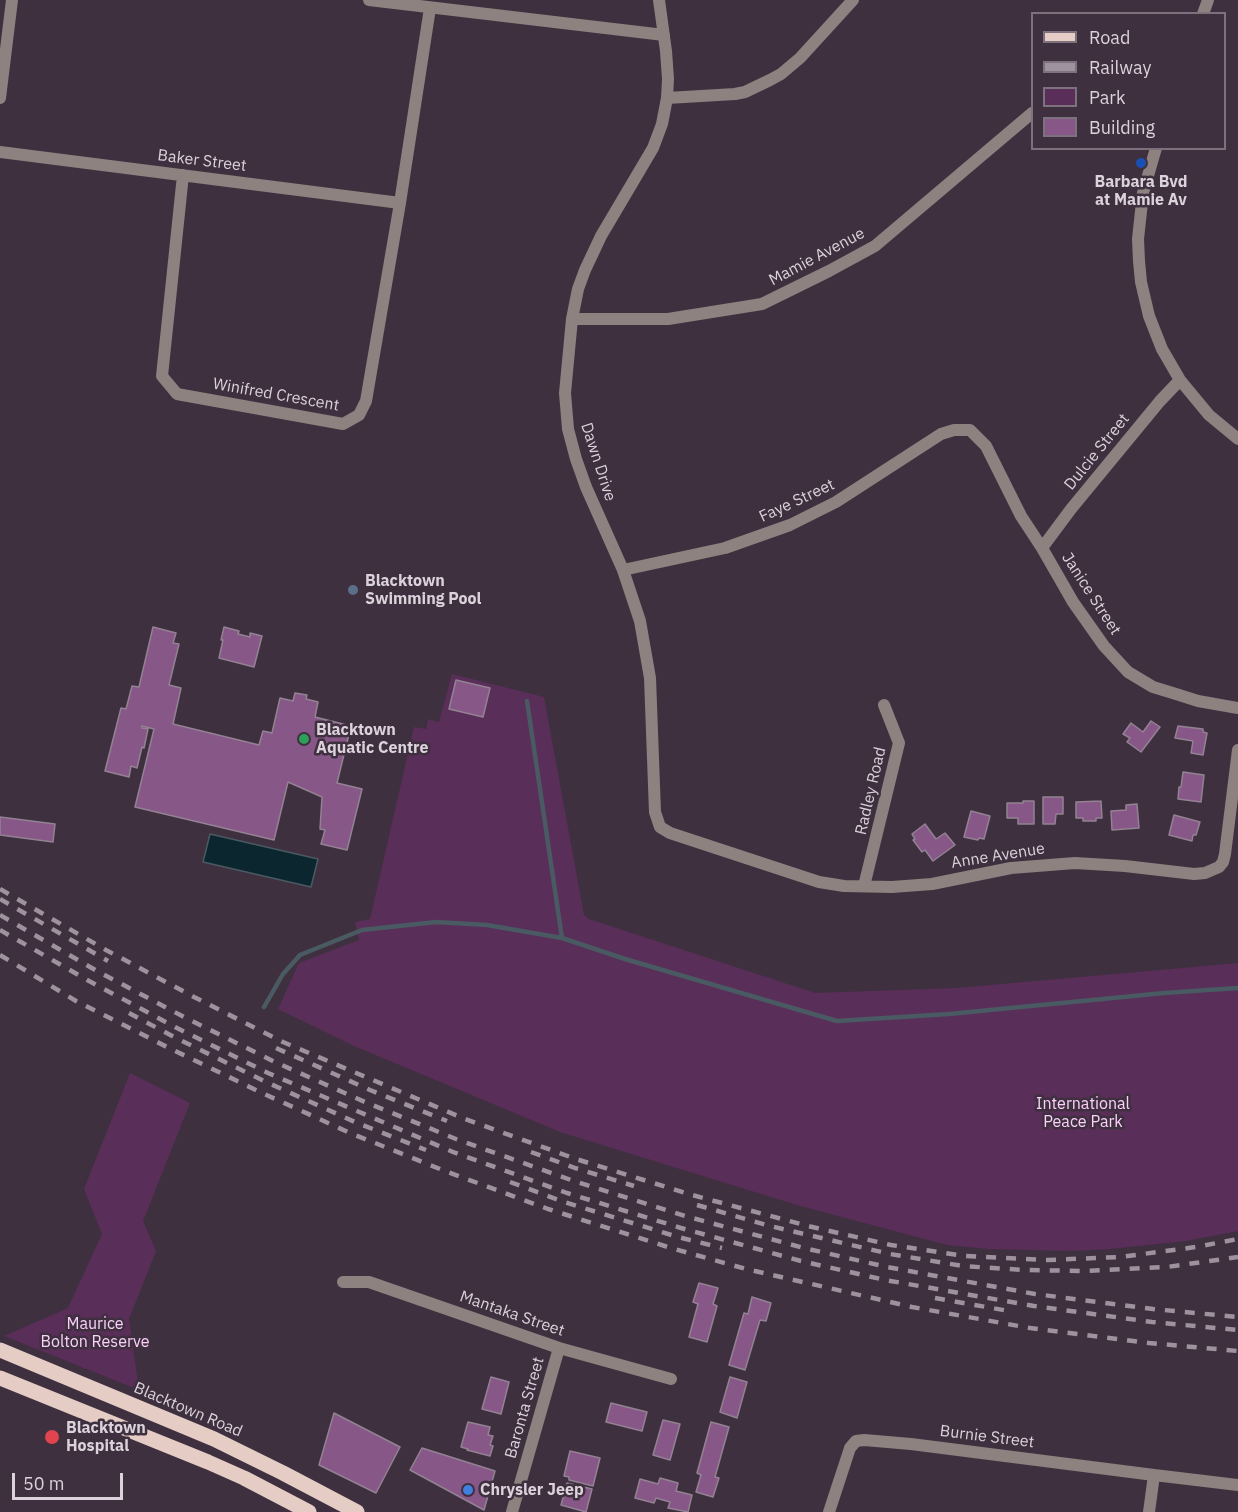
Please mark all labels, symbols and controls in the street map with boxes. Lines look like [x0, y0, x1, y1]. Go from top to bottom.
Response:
legend [1031, 12, 1226, 150]
text: Road [1089, 26, 1130, 49]
text: Railway [1089, 56, 1151, 79]
text: Park [1089, 86, 1125, 109]
text: Building [1089, 116, 1155, 139]
street label: Baker Street [156, 146, 248, 176]
marker: Barbara Bvd at Mamie Av [1134, 156, 1148, 170]
place label: Barbara Bvd at Mamie Av [1095, 172, 1187, 210]
street label: Mamie Avenue [766, 224, 868, 290]
street label: Winifred Crescent [211, 374, 341, 416]
street label: Dulcie Street [1060, 410, 1134, 494]
street label: Dawn Drive [576, 420, 620, 504]
street label: Faye Street [756, 475, 838, 527]
street label: Janice Street [1057, 549, 1125, 639]
place label: Blacktown Swimming Pool [365, 571, 481, 609]
marker: Blacktown Swimming Pool [346, 583, 360, 597]
place label: Blacktown Aquatic Centre [316, 720, 428, 758]
marker: Blacktown Aquatic Centre [297, 732, 311, 746]
street label: Radley Road [852, 745, 890, 837]
street label: Anne Avenue [950, 839, 1046, 873]
park label: International Peace Park [1036, 1094, 1130, 1132]
street label: Mantaka Street [457, 1287, 567, 1341]
park label: Maurice Bolton Reserve [41, 1314, 149, 1352]
street label: Baronta Street [501, 1355, 549, 1461]
street label: Blacktown Road [131, 1378, 245, 1442]
place label: Blacktown Hospital [66, 1418, 146, 1456]
street label: Burnie Street [939, 1422, 1035, 1452]
marker: Blacktown Hospital [43, 1428, 61, 1446]
scale bar [15, 1461, 126, 1499]
text: 50 m [23, 1472, 65, 1495]
place label: Chrysler Jeep [480, 1480, 584, 1500]
marker: Chrysler Jeep [461, 1483, 475, 1497]

